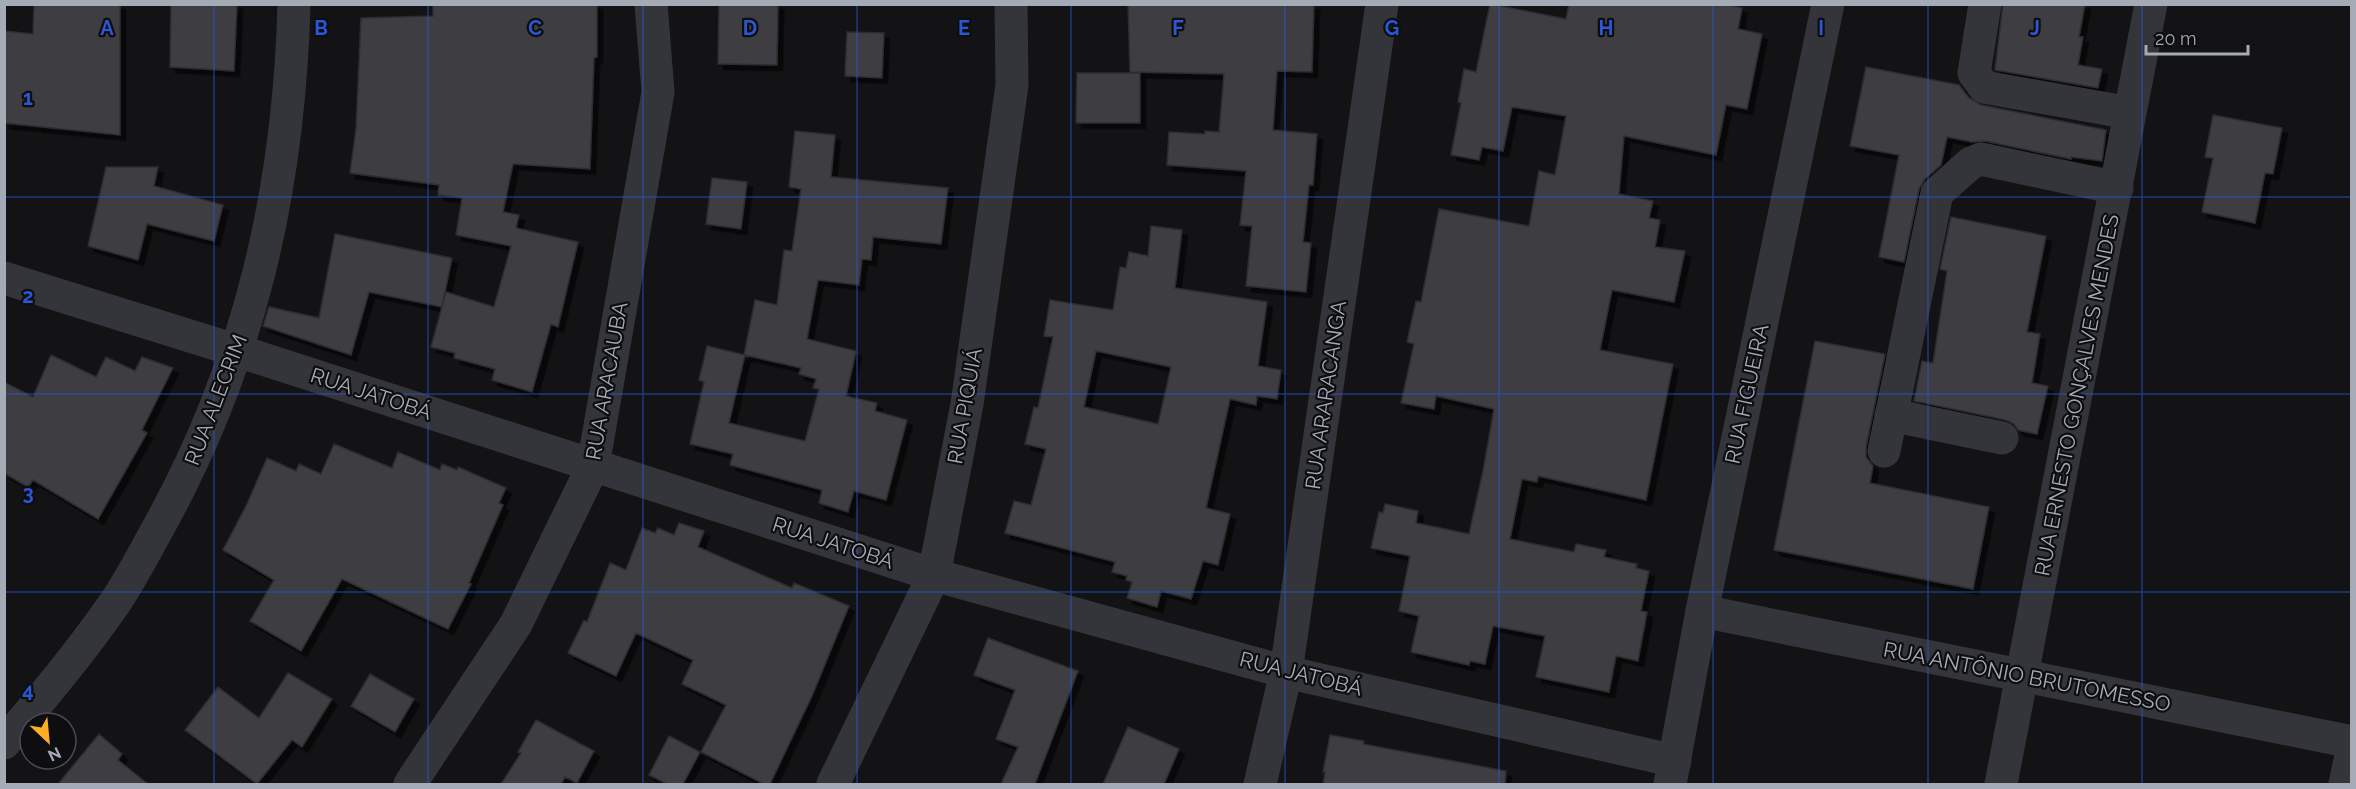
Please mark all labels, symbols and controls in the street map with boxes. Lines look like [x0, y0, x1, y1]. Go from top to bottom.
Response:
text: A [100, 16, 114, 40]
text: B [314, 16, 328, 40]
text: C [528, 16, 542, 40]
text: D [743, 16, 757, 40]
text: E [958, 16, 970, 40]
text: F [1172, 16, 1184, 40]
text: G [1385, 16, 1399, 40]
text: H [1599, 16, 1613, 40]
text: I [1818, 16, 1824, 40]
text: J [2030, 16, 2040, 40]
scale bar [2146, 18, 2248, 56]
text: 20 m [2155, 28, 2197, 49]
text: 1 [23, 86, 33, 110]
street label: RUA ERNESTO GONÇALVES MENDES [2029, 212, 2124, 578]
text: 2 [22, 284, 34, 308]
street label: RUA ARARACANGA [1300, 299, 1351, 491]
street label: RUA ARACAUBA [580, 300, 633, 462]
street label: RUA FIGUEIRA [1720, 322, 1774, 466]
street label: RUA ALECRIM [179, 331, 252, 469]
street label: RUA PIQUIÁ [942, 346, 987, 466]
street label: RUA JATOBÁ [307, 362, 435, 425]
text: 3 [22, 481, 34, 505]
street label: RUA JATOBÁ [769, 511, 897, 574]
street label: RUA ANTÔNIO BRUTOMESSO [1881, 636, 2173, 717]
street label: RUA JATOBÁ [1237, 646, 1365, 701]
text: 4 [22, 678, 34, 702]
north arrow [18, 711, 78, 771]
text: N [45, 743, 64, 765]

